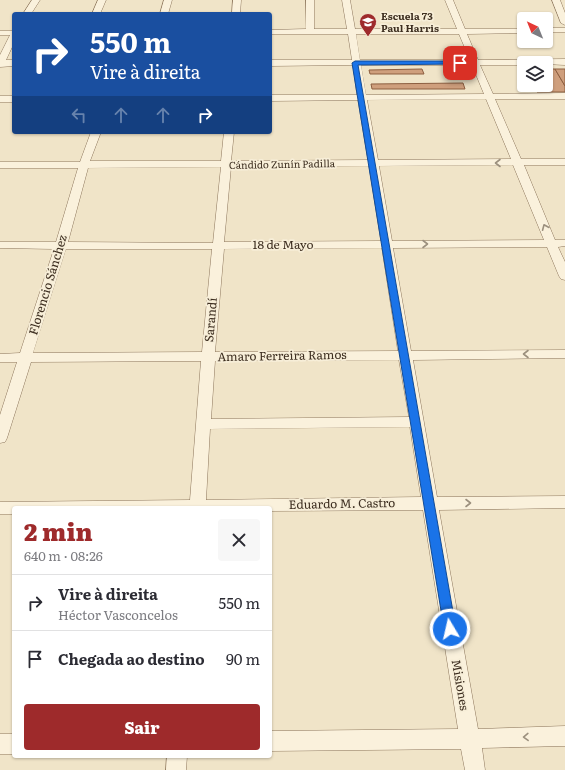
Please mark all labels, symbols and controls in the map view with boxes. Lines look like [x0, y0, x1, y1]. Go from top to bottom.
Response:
place label: Escuela 73 Paul Harris [381, 8, 439, 35]
school or university icon: Escuela 73 Paul Harris [358, 12, 378, 37]
north arrow [517, 12, 553, 48]
map controls [517, 12, 553, 92]
text: 550 m [90, 20, 171, 62]
icon: right [24, 28, 76, 80]
pin [443, 46, 477, 80]
icon: arrive [449, 52, 471, 74]
button: layers [517, 56, 553, 92]
text: Vire à direita [90, 58, 201, 85]
icon: left [68, 104, 90, 126]
icon: ahead [110, 104, 132, 126]
icon: ahead [152, 104, 174, 126]
icon: right [194, 104, 216, 126]
street label: Cándido Zunín Padilla [229, 155, 336, 172]
one-way arrow [495, 159, 501, 167]
one-way arrow [541, 224, 549, 231]
street label: Florencio Sánchez [23, 232, 71, 337]
street label: 18 de Mayo [253, 235, 314, 253]
one-way arrow [422, 240, 428, 248]
street label: Sarandí [199, 297, 221, 343]
street label: Amaro Ferreira Ramos [217, 345, 347, 365]
one-way arrow [523, 350, 529, 358]
street label: Eduardo M. Castro [289, 493, 395, 513]
one-way arrow [465, 499, 471, 507]
text: 2 min [24, 513, 93, 548]
button: close [218, 519, 260, 561]
text: 640 m · 08:26 [24, 546, 103, 565]
text: Vire à direita [58, 582, 158, 605]
text: 550 m [219, 591, 260, 614]
icon: right [24, 592, 46, 614]
text: Héctor Vasconcelos [58, 605, 178, 624]
position arrow [429, 608, 471, 650]
text: Chegada ao destino [58, 647, 205, 670]
text: 90 m [226, 647, 260, 670]
icon: arrive [24, 648, 46, 670]
street label: Misiones [448, 658, 474, 712]
button: Sair [24, 704, 260, 750]
one-way arrow [523, 733, 529, 741]

